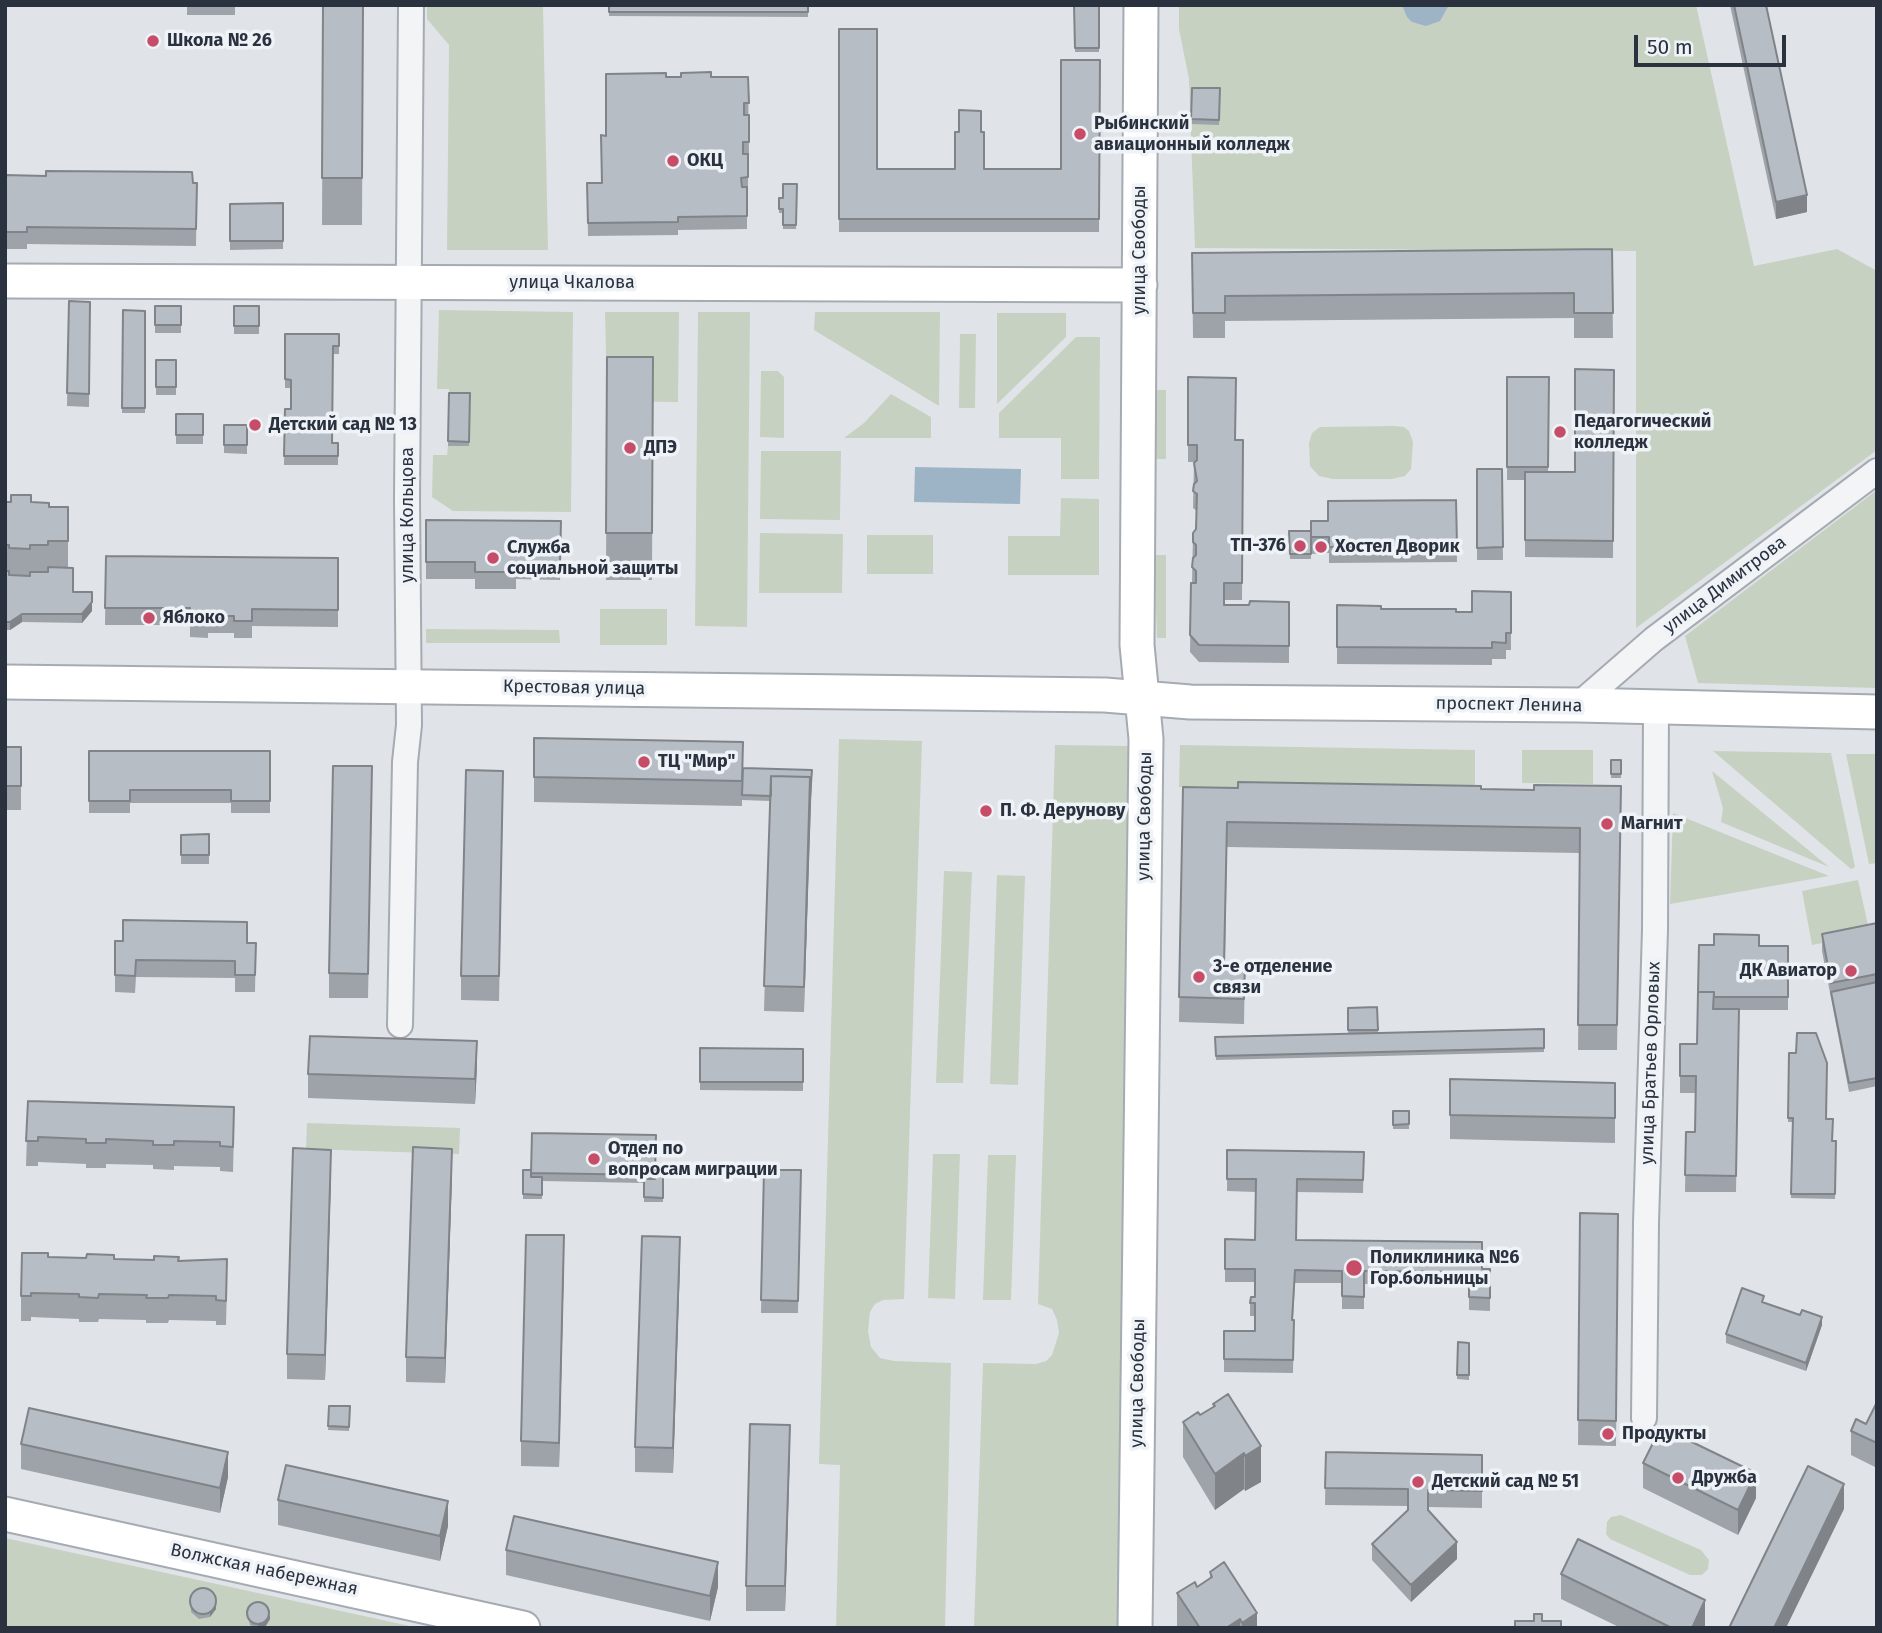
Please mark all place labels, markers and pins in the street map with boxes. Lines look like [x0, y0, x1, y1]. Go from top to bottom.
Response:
place label: Школа № 26 [167, 30, 272, 52]
marker: Школа № 26 [145, 33, 161, 49]
place label: Рыбинский авиационный колледж [1094, 113, 1290, 156]
marker: Рыбинский авиационный колледж [1072, 126, 1088, 142]
place label: ОКЦ [687, 150, 723, 172]
marker: ОКЦ [665, 153, 681, 169]
place label: Педагогический колледж [1574, 411, 1711, 453]
place label: Детский сад № 13 [269, 414, 417, 436]
marker: Детский сад № 13 [247, 417, 263, 433]
marker: Педагогический колледж [1552, 424, 1568, 440]
place label: ДПЭ [644, 437, 677, 459]
marker: ДПЭ [622, 440, 638, 456]
place label: ТП-376 [1231, 535, 1286, 557]
place label: Хостел Дворик [1335, 536, 1460, 558]
place label: Служба социальной защиты [507, 537, 678, 580]
marker: ТП-376 [1292, 538, 1308, 554]
marker: Хостел Дворик [1313, 539, 1329, 555]
marker: Служба социальной защиты [485, 550, 501, 566]
place label: Яблоко [163, 607, 225, 629]
marker: Яблоко [141, 610, 157, 626]
place label: ТЦ "Мир" [658, 751, 735, 773]
marker: ТЦ "Мир" [636, 754, 652, 770]
place label: П. Ф. Дерунову [1000, 800, 1125, 822]
marker: П. Ф. Дерунову [978, 803, 994, 819]
place label: Магнит [1621, 813, 1682, 835]
marker: Магнит [1599, 816, 1615, 832]
place label: 3-е отделение связи [1213, 956, 1333, 998]
place label: ДК Авиатор [1740, 960, 1837, 982]
marker: ДК Авиатор [1843, 963, 1859, 979]
marker: 3-е отделение связи [1191, 969, 1207, 985]
place label: Отдел по вопросам миграции [608, 1138, 778, 1180]
marker: Отдел по вопросам миграции [586, 1151, 602, 1167]
place label: Поликлиника №6 Гор.больницы [1370, 1247, 1519, 1290]
marker: Поликлиника №6 Гор.больницы [1344, 1258, 1364, 1278]
place label: Продукты [1622, 1423, 1706, 1445]
marker: Продукты [1600, 1426, 1616, 1442]
place label: Дружба [1692, 1467, 1757, 1489]
marker: Дружба [1670, 1470, 1686, 1486]
place label: Детский сад № 51 [1432, 1471, 1579, 1493]
marker: Детский сад № 51 [1410, 1474, 1426, 1490]

